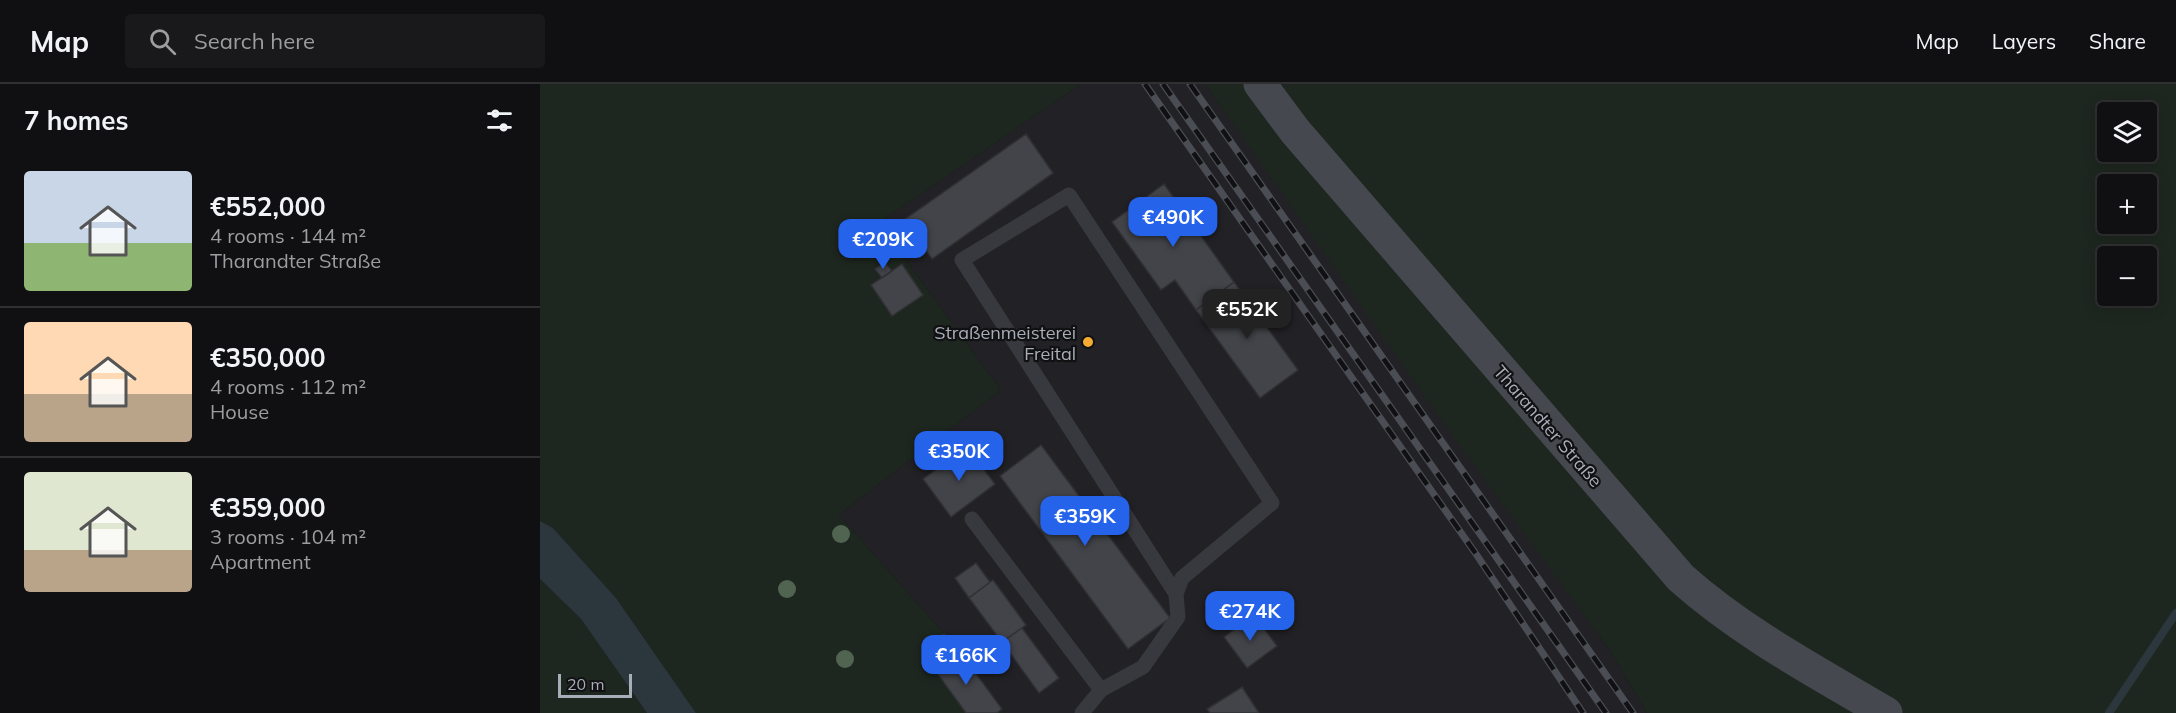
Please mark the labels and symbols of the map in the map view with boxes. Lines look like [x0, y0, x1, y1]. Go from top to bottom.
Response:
pin: €490K [1131, 197, 1215, 248]
pin: €209K [841, 219, 925, 270]
pin: €552K [1205, 289, 1289, 340]
place label: Straßenmeisterei Freital [934, 321, 1076, 365]
marker: Straßenmeisterei Freital [1081, 335, 1095, 349]
street label: Tharandter Straße [1489, 360, 1607, 492]
pin: €350K [917, 431, 1001, 482]
pin: €359K [1043, 496, 1127, 547]
pin: €274K [1208, 591, 1292, 642]
pin: €166K [924, 635, 1008, 686]
scale bar [558, 671, 632, 698]

